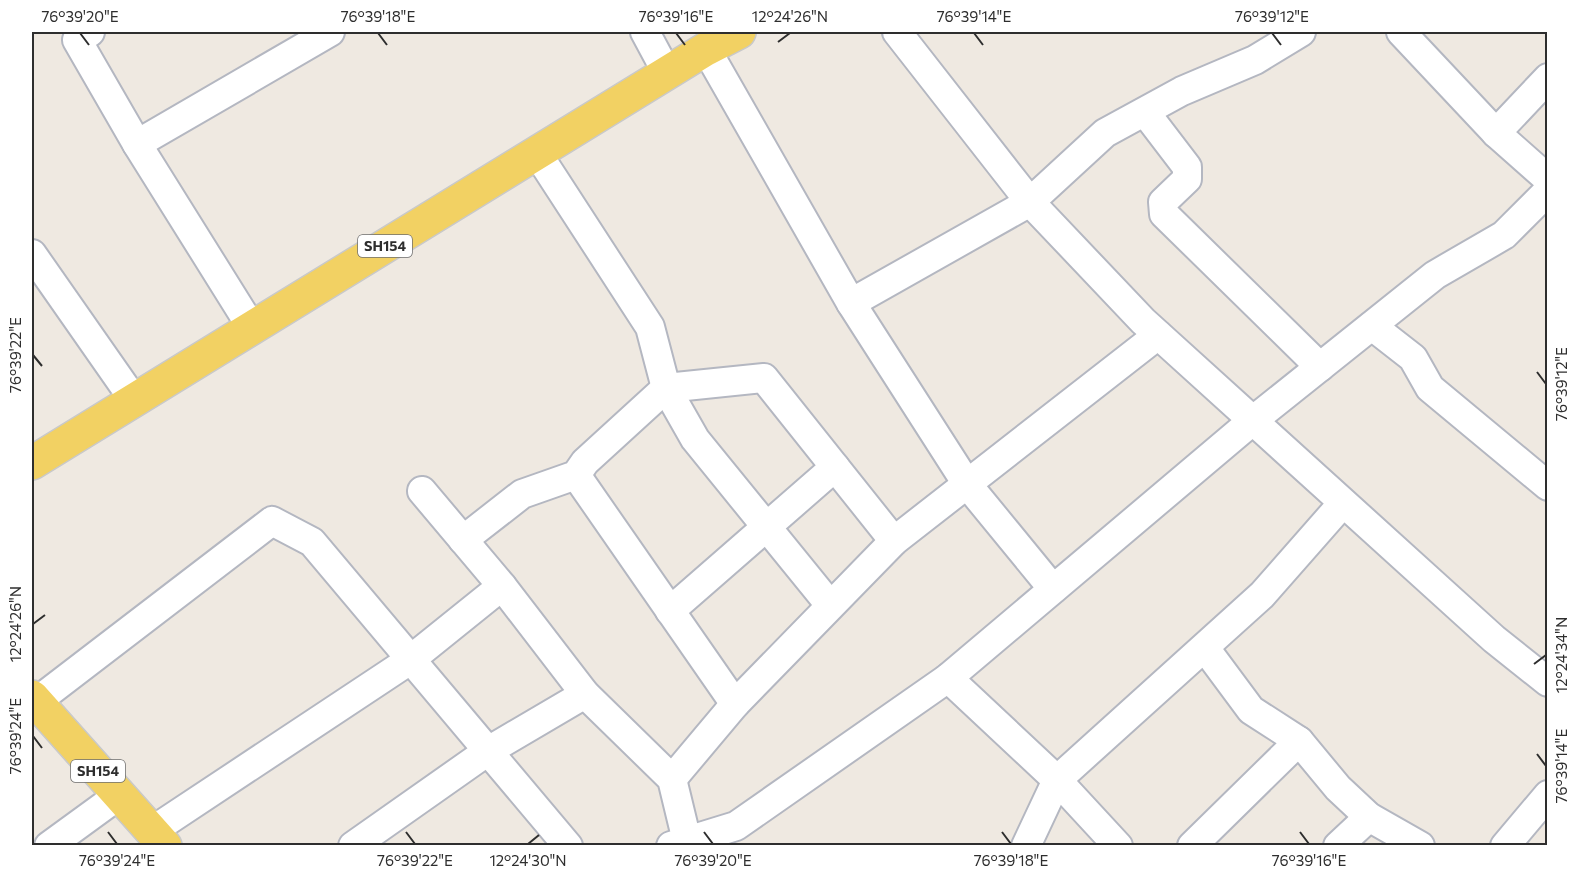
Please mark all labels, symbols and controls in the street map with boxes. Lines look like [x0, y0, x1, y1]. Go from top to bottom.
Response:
text: 76°39'20"E [41, 7, 119, 25]
text: 76°39'18"E [341, 7, 415, 25]
text: 76°39'16"E [639, 7, 713, 25]
text: 12°24'26"N [752, 7, 828, 25]
text: 76°39'14"E [937, 7, 1011, 25]
text: 76°39'12"E [1235, 7, 1309, 25]
road number: SH154 [358, 235, 412, 257]
text: 76°39'22"E [6, 317, 24, 393]
text: 76°39'12"E [1552, 347, 1570, 421]
text: 12°24'26"N [6, 586, 24, 662]
text: 12°24'34"N [1552, 617, 1570, 693]
text: 76°39'24"E [6, 698, 24, 774]
text: 76°39'14"E [1552, 729, 1570, 803]
road number: SH154 [71, 760, 125, 782]
text: 76°39'24"E [79, 851, 155, 869]
text: 76°39'22"E [377, 851, 453, 869]
text: 12°24'30"N [489, 851, 567, 869]
text: 76°39'20"E [674, 851, 752, 869]
text: 76°39'18"E [974, 851, 1048, 869]
text: 76°39'16"E [1272, 851, 1346, 869]

